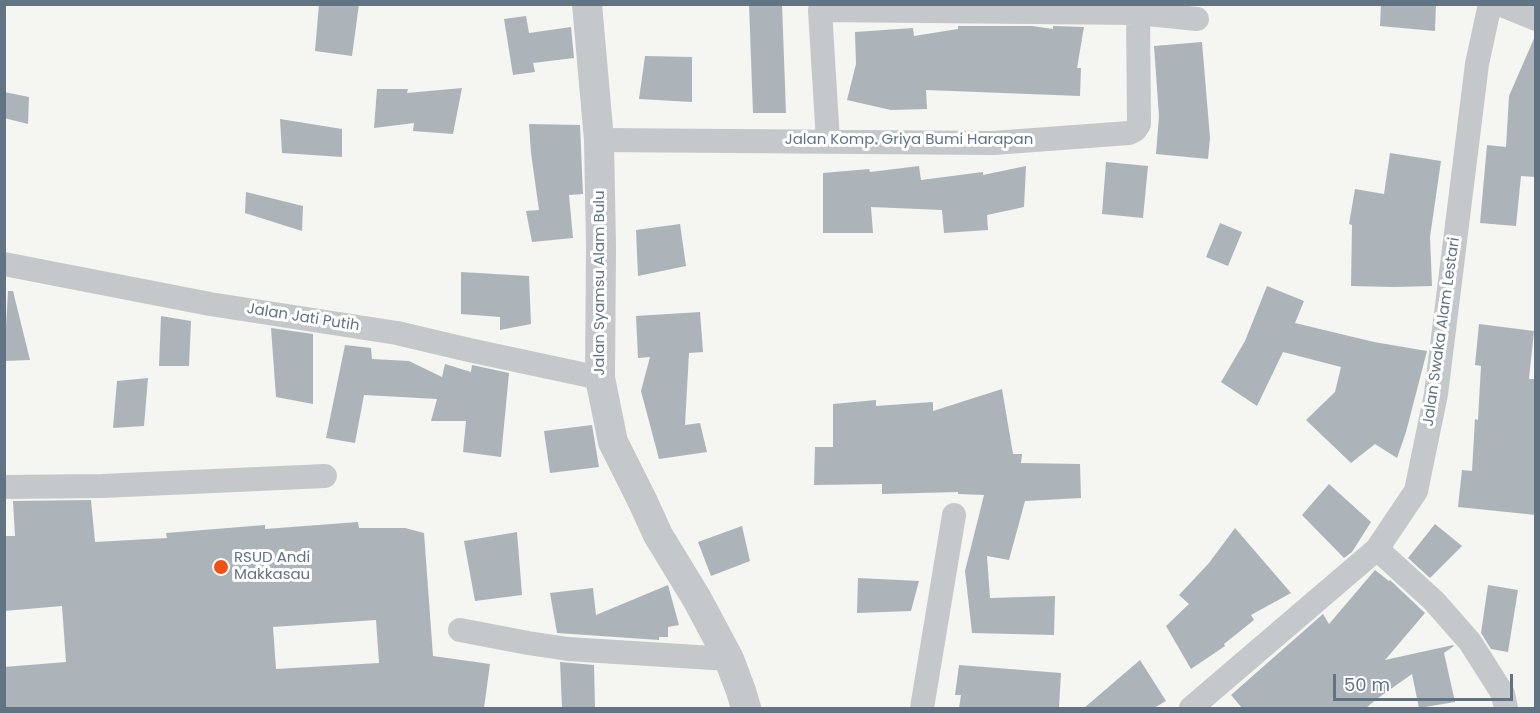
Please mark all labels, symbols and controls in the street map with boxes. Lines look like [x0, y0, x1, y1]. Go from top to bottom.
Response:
street label: Jalan Komp. Griya Bumi Harapan [785, 131, 1033, 149]
street label: Jalan Syamsu Alam Bulu [591, 190, 609, 376]
street label: Jalan Swaka Alam Lestari [1420, 236, 1464, 428]
street label: Jalan Jati Putih [245, 300, 361, 336]
place label: RSUD Andi Makkasau [234, 549, 310, 584]
marker: RSUD Andi Makkasau [212, 558, 230, 576]
scale bar [1336, 662, 1516, 700]
text: 50 m [1344, 672, 1390, 697]

